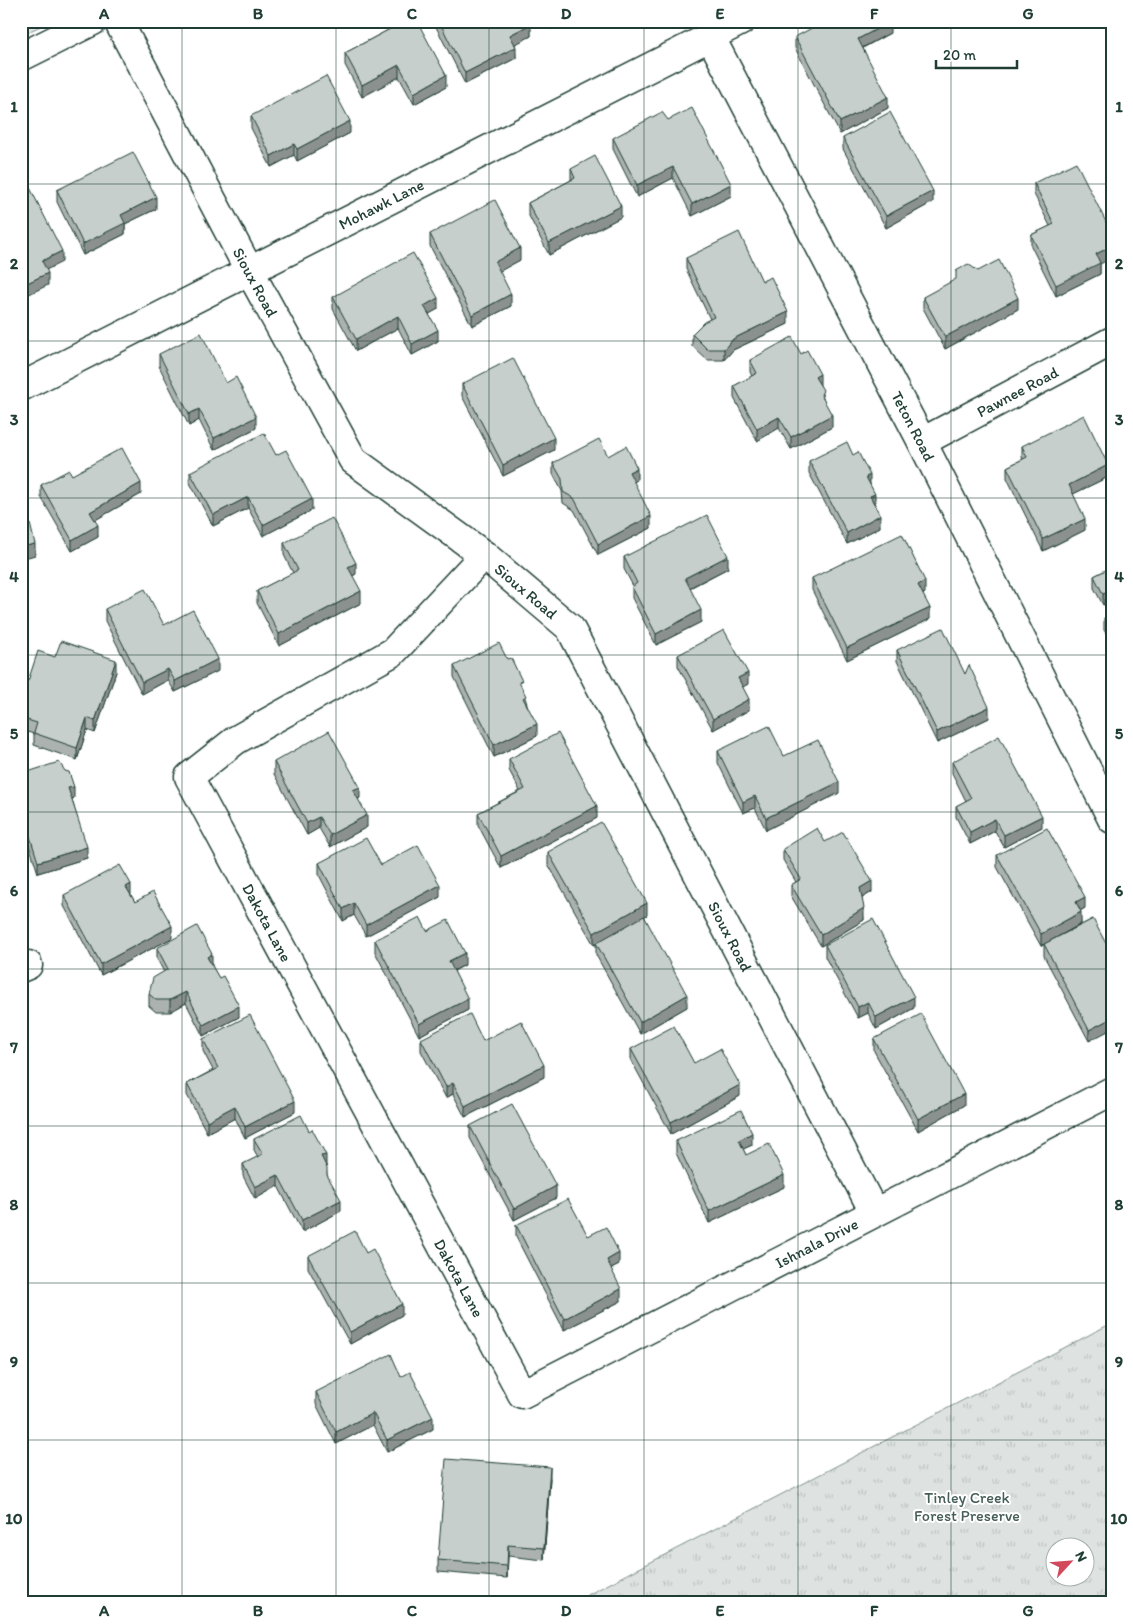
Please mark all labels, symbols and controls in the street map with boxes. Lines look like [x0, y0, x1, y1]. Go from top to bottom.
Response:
text: A [98, 4, 110, 23]
text: B [253, 4, 264, 23]
text: C [407, 4, 418, 23]
text: D [561, 4, 572, 23]
text: E [716, 4, 725, 23]
text: F [870, 4, 879, 23]
text: G [1022, 4, 1034, 23]
scale bar [936, 38, 1017, 70]
text: 20 m [943, 46, 977, 64]
text: 1 [10, 97, 18, 116]
text: 1 [1115, 97, 1123, 116]
street label: Mohawk Lane [335, 174, 427, 234]
street label: Sioux Road [229, 244, 282, 320]
text: 2 [10, 254, 19, 273]
text: 2 [1115, 254, 1124, 273]
street label: Pawnee Road [973, 362, 1062, 421]
street label: Teton Road [888, 388, 940, 465]
text: 3 [10, 410, 19, 429]
text: 3 [1115, 410, 1124, 429]
street label: Sioux Road [491, 559, 562, 623]
text: 4 [9, 567, 19, 586]
text: 4 [1114, 567, 1124, 586]
text: 5 [10, 724, 19, 743]
text: 5 [1115, 724, 1124, 743]
street label: Dakota Lane [239, 880, 296, 965]
text: 6 [10, 881, 19, 900]
text: 6 [1115, 881, 1124, 900]
street label: Sioux Road [704, 898, 757, 975]
text: 7 [9, 1038, 18, 1057]
text: 7 [1114, 1038, 1123, 1057]
text: 8 [10, 1195, 19, 1214]
text: 8 [1115, 1195, 1124, 1214]
street label: Ishnala Drive [772, 1214, 861, 1272]
street label: Dakota Lane [430, 1235, 488, 1320]
text: 9 [10, 1352, 18, 1371]
text: 9 [1115, 1352, 1123, 1371]
park label: Tinley Creek Forest Preserve [914, 1488, 1020, 1525]
text: 10 [5, 1509, 23, 1528]
text: 10 [1110, 1509, 1128, 1528]
north arrow [1046, 1536, 1096, 1586]
text: N [1072, 1549, 1091, 1564]
text: A [98, 1601, 110, 1620]
text: B [253, 1601, 264, 1620]
text: C [407, 1601, 418, 1620]
text: D [561, 1601, 572, 1620]
text: E [716, 1601, 725, 1620]
text: F [870, 1601, 879, 1620]
text: G [1022, 1601, 1034, 1620]

